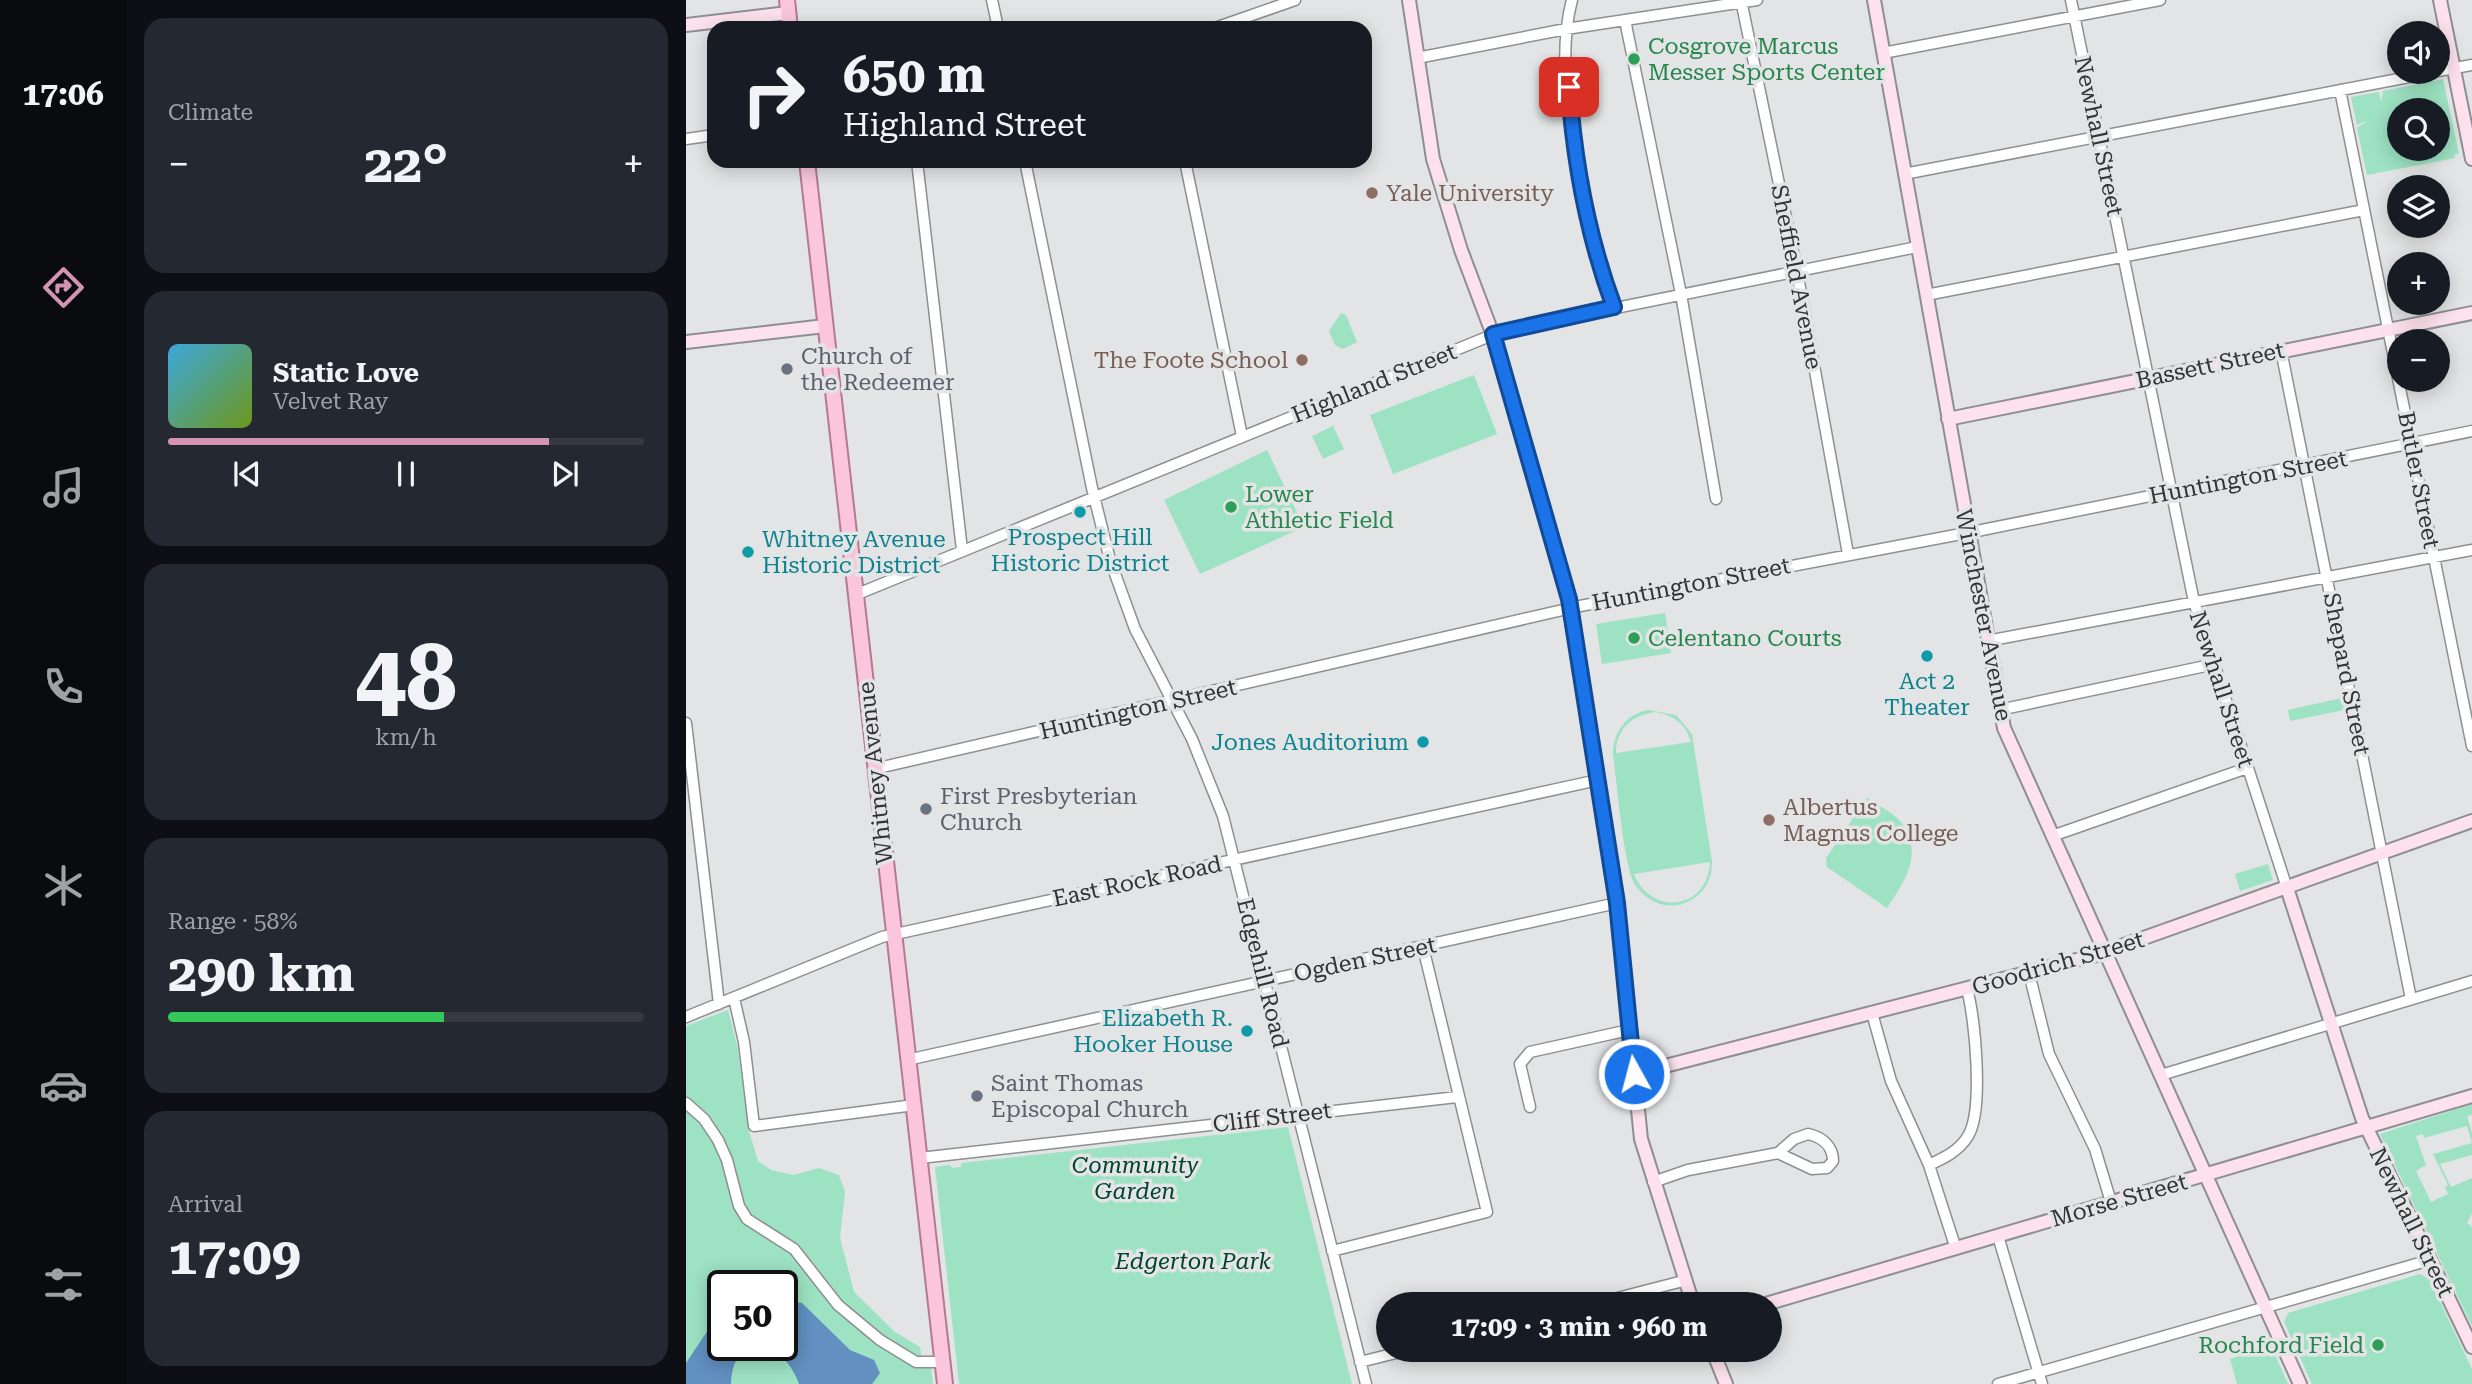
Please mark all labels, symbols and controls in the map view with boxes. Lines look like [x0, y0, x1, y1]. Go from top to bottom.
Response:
map controls [2387, 21, 2450, 392]
button: sound [2387, 21, 2450, 84]
place label: Cosgrove Marcus Messer Sports Center [1648, 33, 1885, 86]
text: 650 m [843, 47, 985, 104]
icon: right [728, 49, 819, 140]
marker: Cosgrove Marcus Messer Sports Center [1626, 51, 1642, 67]
street label: Newhall Street [2068, 54, 2129, 219]
pin [1539, 57, 1599, 117]
icon: arrive [1550, 68, 1588, 106]
text: 17:06 [22, 75, 104, 113]
button: search [2387, 98, 2450, 161]
text: Climate [168, 99, 253, 126]
text: Highland Street [843, 106, 1087, 144]
text: 22° [364, 134, 448, 195]
text: − [168, 142, 189, 186]
text: + [623, 142, 644, 186]
button: layers [2387, 175, 2450, 238]
place label: Yale University [1386, 180, 1554, 207]
street label: Sheffield Avenue [1765, 183, 1828, 372]
marker: Yale University [1364, 185, 1380, 201]
button: + [2387, 252, 2450, 315]
icon: directions [39, 263, 88, 312]
button: − [2387, 329, 2450, 392]
street label: Bassett Street [2133, 336, 2287, 394]
street label: Highland Street [1288, 338, 1461, 429]
place label: Church of the Redeemer [801, 343, 954, 396]
place label: The Foote School [1094, 347, 1288, 374]
marker: The Foote School [1294, 352, 1310, 368]
text: Static Love [273, 358, 419, 388]
marker: Church of the Redeemer [779, 361, 795, 377]
text: Velvet Ray [273, 388, 388, 415]
street label: Butler Street [2392, 409, 2445, 551]
street label: Huntington Street [2147, 445, 2350, 510]
icon: previous [228, 455, 266, 493]
icon: pause [387, 455, 425, 493]
icon: next [546, 455, 584, 493]
icon: music [39, 463, 88, 512]
place label: Lower Athletic Field [1245, 481, 1394, 534]
marker: Lower Athletic Field [1223, 499, 1239, 515]
marker: Prospect Hill Historic District [1072, 504, 1088, 520]
street label: Winchester Avenue [1950, 507, 2017, 723]
place label: Prospect Hill Historic District [991, 524, 1170, 577]
place label: Whitney Avenue Historic District [762, 526, 946, 579]
marker: Whitney Avenue Historic District [740, 544, 756, 560]
street label: Huntington Street [1590, 552, 1793, 617]
street label: Shepard Street [2318, 591, 2376, 758]
street label: Newhall Street [2184, 608, 2260, 771]
text: 48 [355, 625, 457, 731]
place label: Celentano Courts [1648, 625, 1842, 652]
marker: Celentano Courts [1626, 630, 1642, 646]
marker: Act 2 Theater [1919, 648, 1935, 664]
icon: phone [39, 662, 88, 711]
place label: Act 2 Theater [1884, 668, 1970, 721]
street label: Huntington Street [1037, 674, 1240, 745]
street label: Whitney Avenue [852, 680, 899, 866]
text: km/h [375, 724, 437, 751]
place label: Jones Auditorium [1211, 729, 1409, 756]
marker: Jones Auditorium [1415, 734, 1431, 750]
place label: First Presbyterian Church [940, 783, 1137, 836]
place label: Albertus Magnus College [1783, 794, 1959, 847]
marker: First Presbyterian Church [918, 801, 934, 817]
marker: Albertus Magnus College [1761, 812, 1777, 828]
street label: East Rock Road [1050, 850, 1224, 913]
icon: climate [39, 861, 88, 910]
street label: Edgehill Road [1231, 896, 1294, 1051]
text: Range · 58% [168, 908, 297, 935]
street label: Goodrich Street [1969, 926, 2148, 1001]
street label: Ogden Street [1292, 931, 1439, 988]
text: 290 km [168, 943, 355, 1004]
place label: Elizabeth R. Hooker House [1073, 1005, 1233, 1058]
marker: Elizabeth R. Hooker House [1239, 1023, 1255, 1039]
position arrow [1597, 1037, 1671, 1111]
icon: car [39, 1061, 88, 1110]
place label: Saint Thomas Episcopal Church [991, 1070, 1189, 1123]
marker: Saint Thomas Episcopal Church [969, 1088, 985, 1104]
street label: Cliff Street [1211, 1097, 1333, 1138]
street label: Newhall Street [2364, 1143, 2460, 1302]
park label: Community Garden [1072, 1152, 1199, 1205]
street label: Morse Street [2048, 1168, 2191, 1233]
text: Arrival [168, 1191, 243, 1218]
text: 17:09 [168, 1226, 301, 1287]
park label: Edgerton Park [1114, 1248, 1271, 1275]
icon: filters [39, 1260, 88, 1309]
speed limit sign: 50 [707, 1270, 798, 1361]
text: 17:09 · 3 min · 960 m [1451, 1312, 1707, 1342]
place label: Rochford Field [2198, 1332, 2364, 1359]
marker: Rochford Field [2370, 1337, 2386, 1353]

